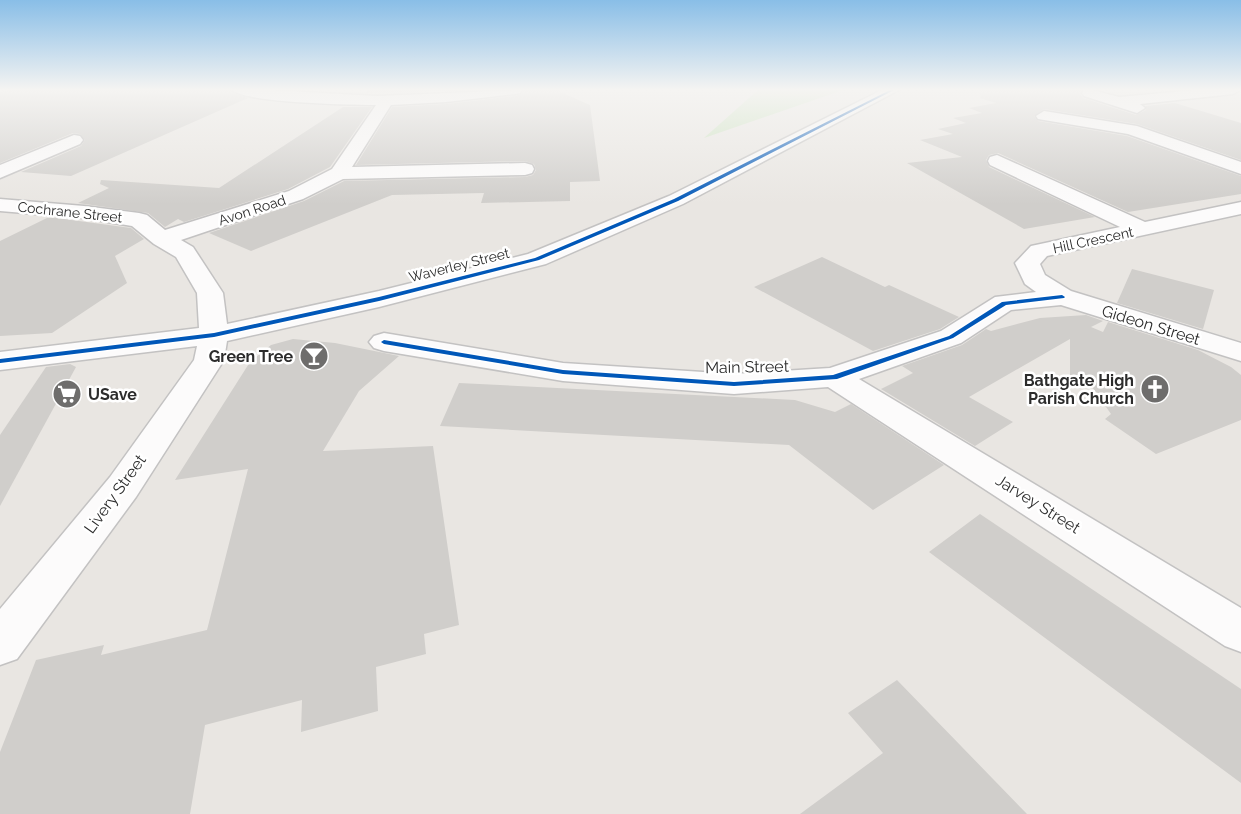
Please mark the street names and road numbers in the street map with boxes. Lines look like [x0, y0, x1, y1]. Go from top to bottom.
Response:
street label: Avon Road [216, 192, 288, 228]
street label: Cochrane Street [17, 199, 123, 225]
street label: Hill Crescent [1051, 224, 1135, 256]
street label: Waverley Street [407, 245, 511, 285]
street label: Gideon Street [1100, 301, 1203, 349]
street label: Main Street [705, 357, 790, 377]
street label: Livery Street [80, 450, 150, 537]
street label: Jarvey Street [992, 471, 1084, 538]

